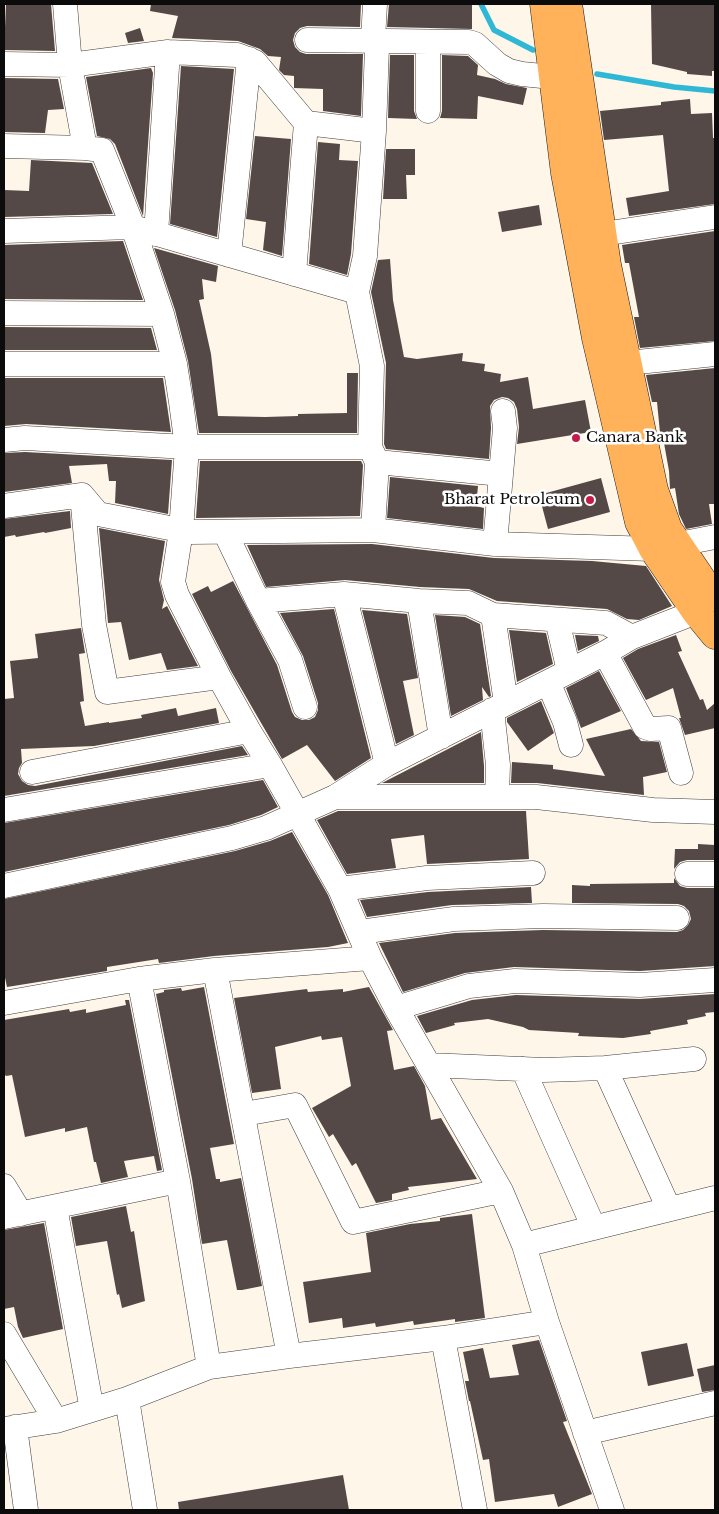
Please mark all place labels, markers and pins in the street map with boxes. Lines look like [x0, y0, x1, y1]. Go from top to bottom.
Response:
place label: Canara Bank [586, 429, 684, 447]
marker: Canara Bank [570, 432, 582, 444]
place label: Bharat Petroleum [444, 491, 580, 509]
marker: Bharat Petroleum [584, 494, 596, 506]

